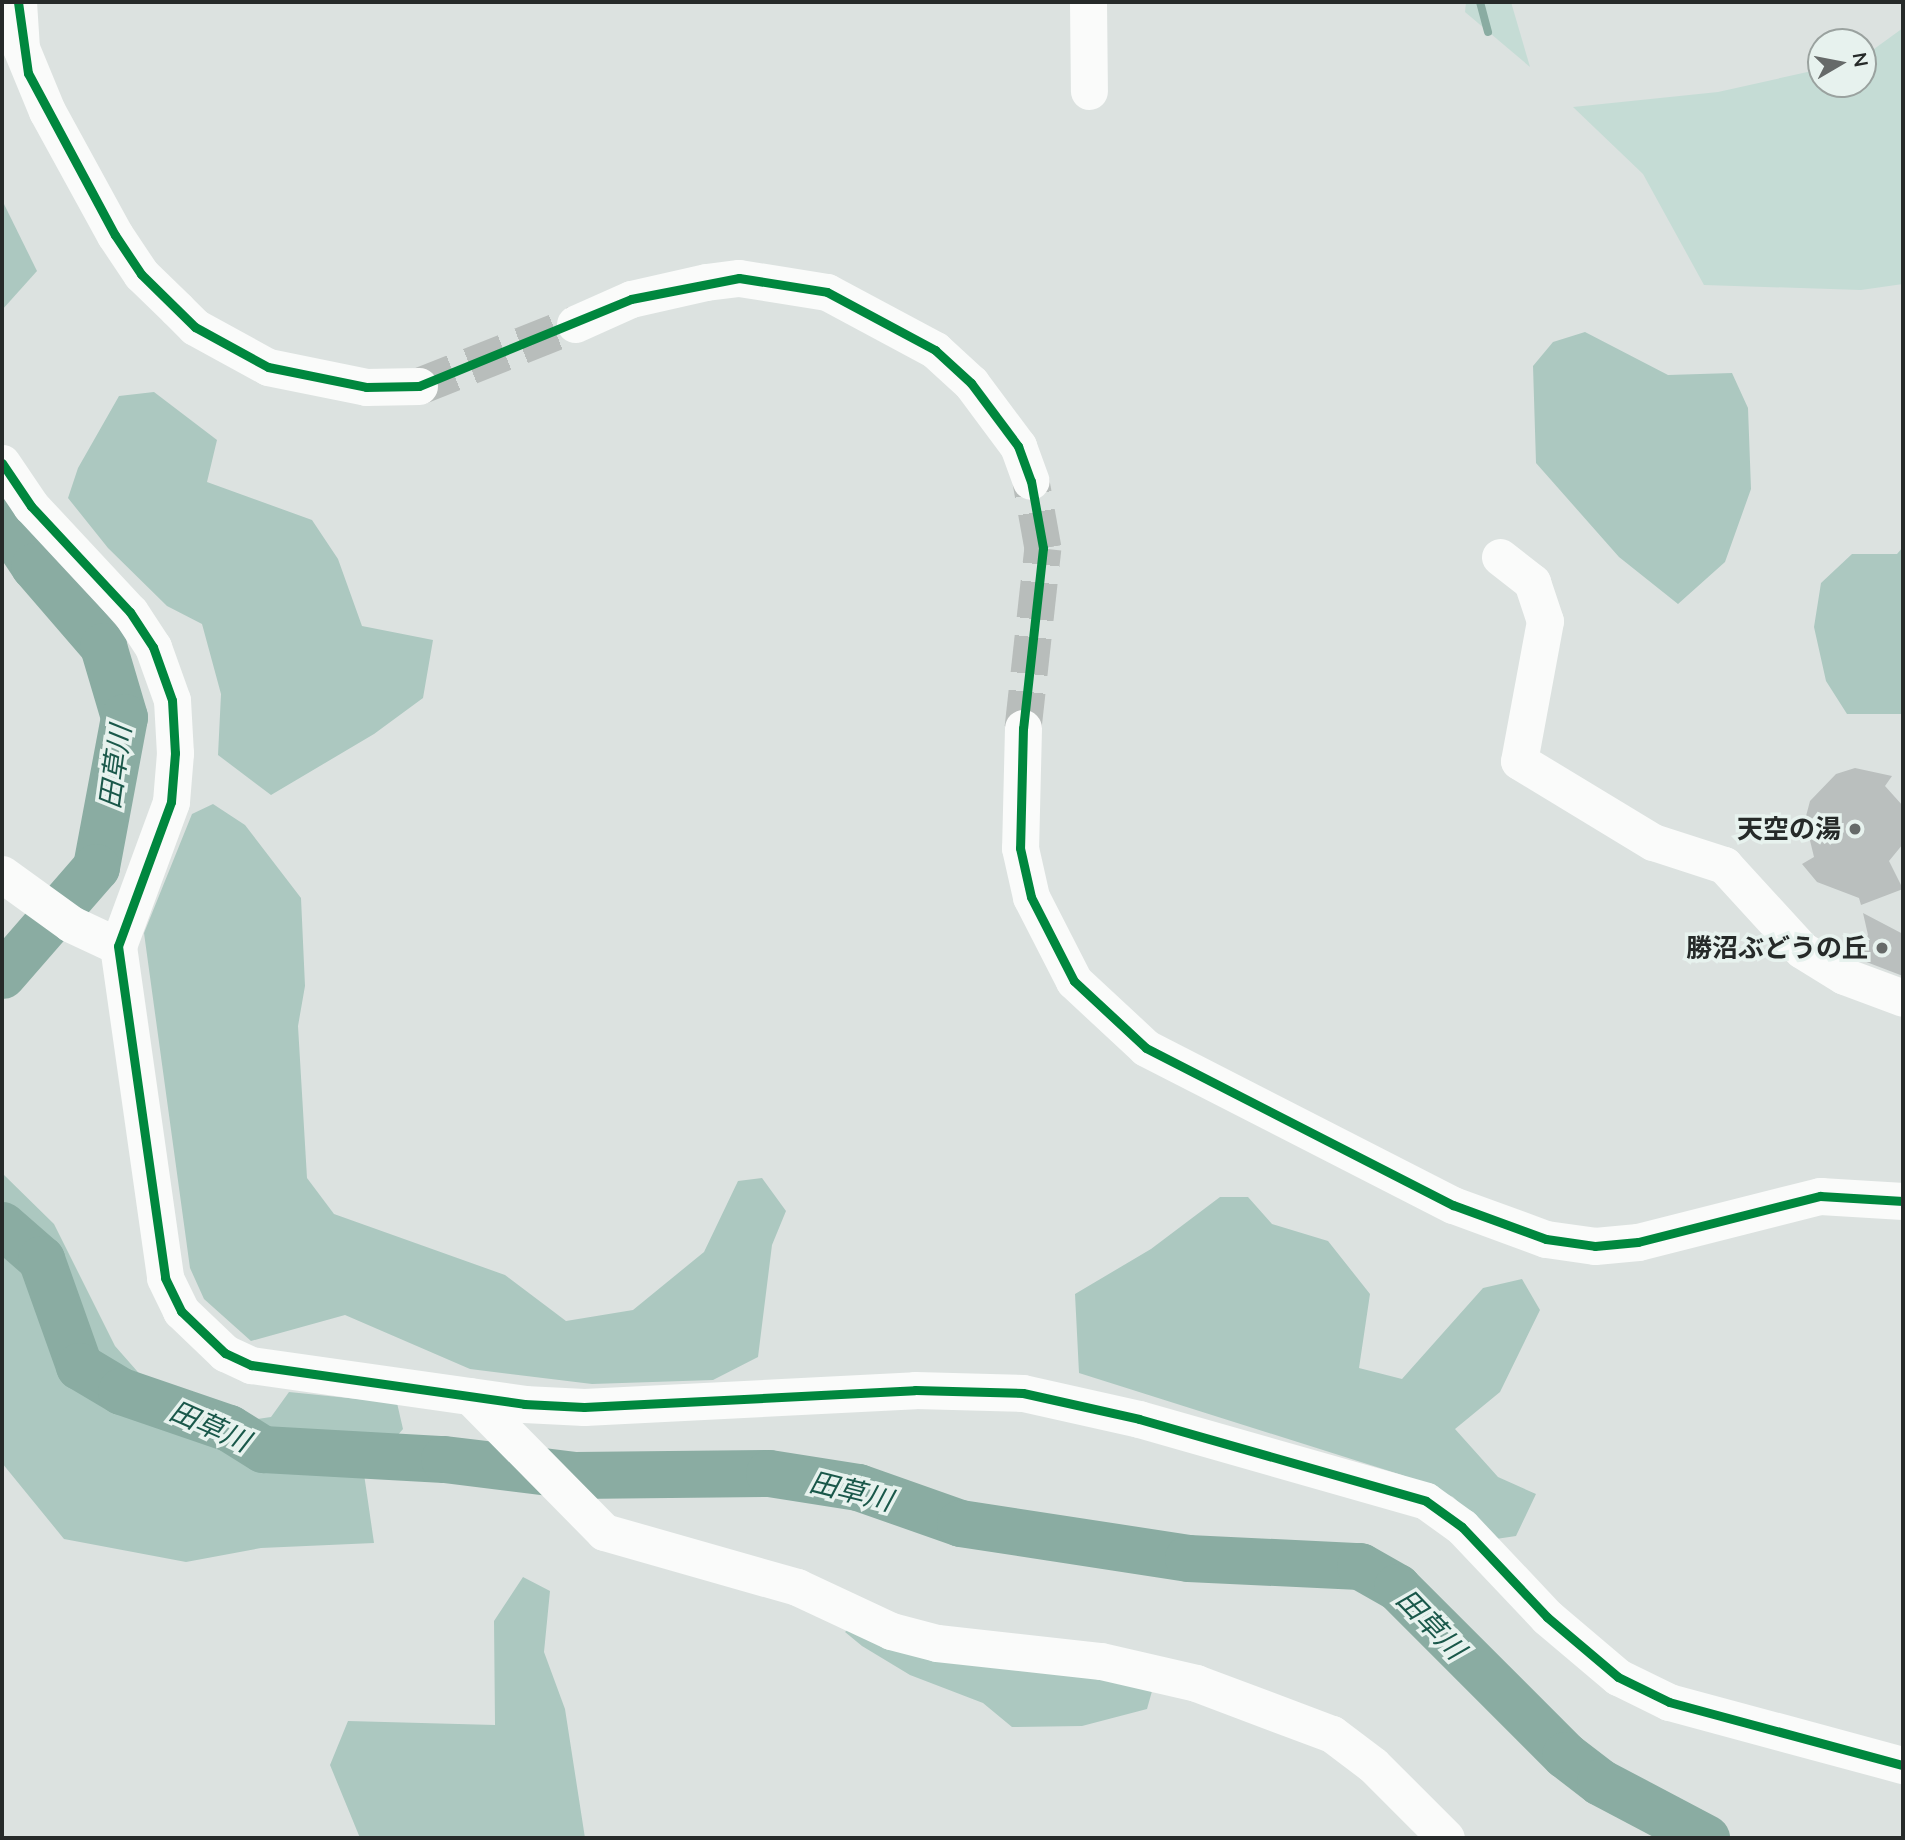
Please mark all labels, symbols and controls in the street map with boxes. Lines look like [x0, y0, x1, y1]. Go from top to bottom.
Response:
north arrow [1807, 28, 1877, 98]
text: N [1848, 51, 1874, 69]
water label: 田草川 [93, 723, 137, 811]
place label: 天空の湯 [1737, 813, 1841, 845]
marker: 天空の湯 [1847, 821, 1863, 837]
place label: 勝沼ぶどうの丘 [1686, 932, 1868, 964]
marker: 勝沼ぶどうの丘 [1874, 940, 1890, 956]
water label: 田草川 [165, 1394, 255, 1458]
water label: 田草川 [806, 1465, 896, 1517]
water label: 田草川 [1390, 1582, 1472, 1666]

